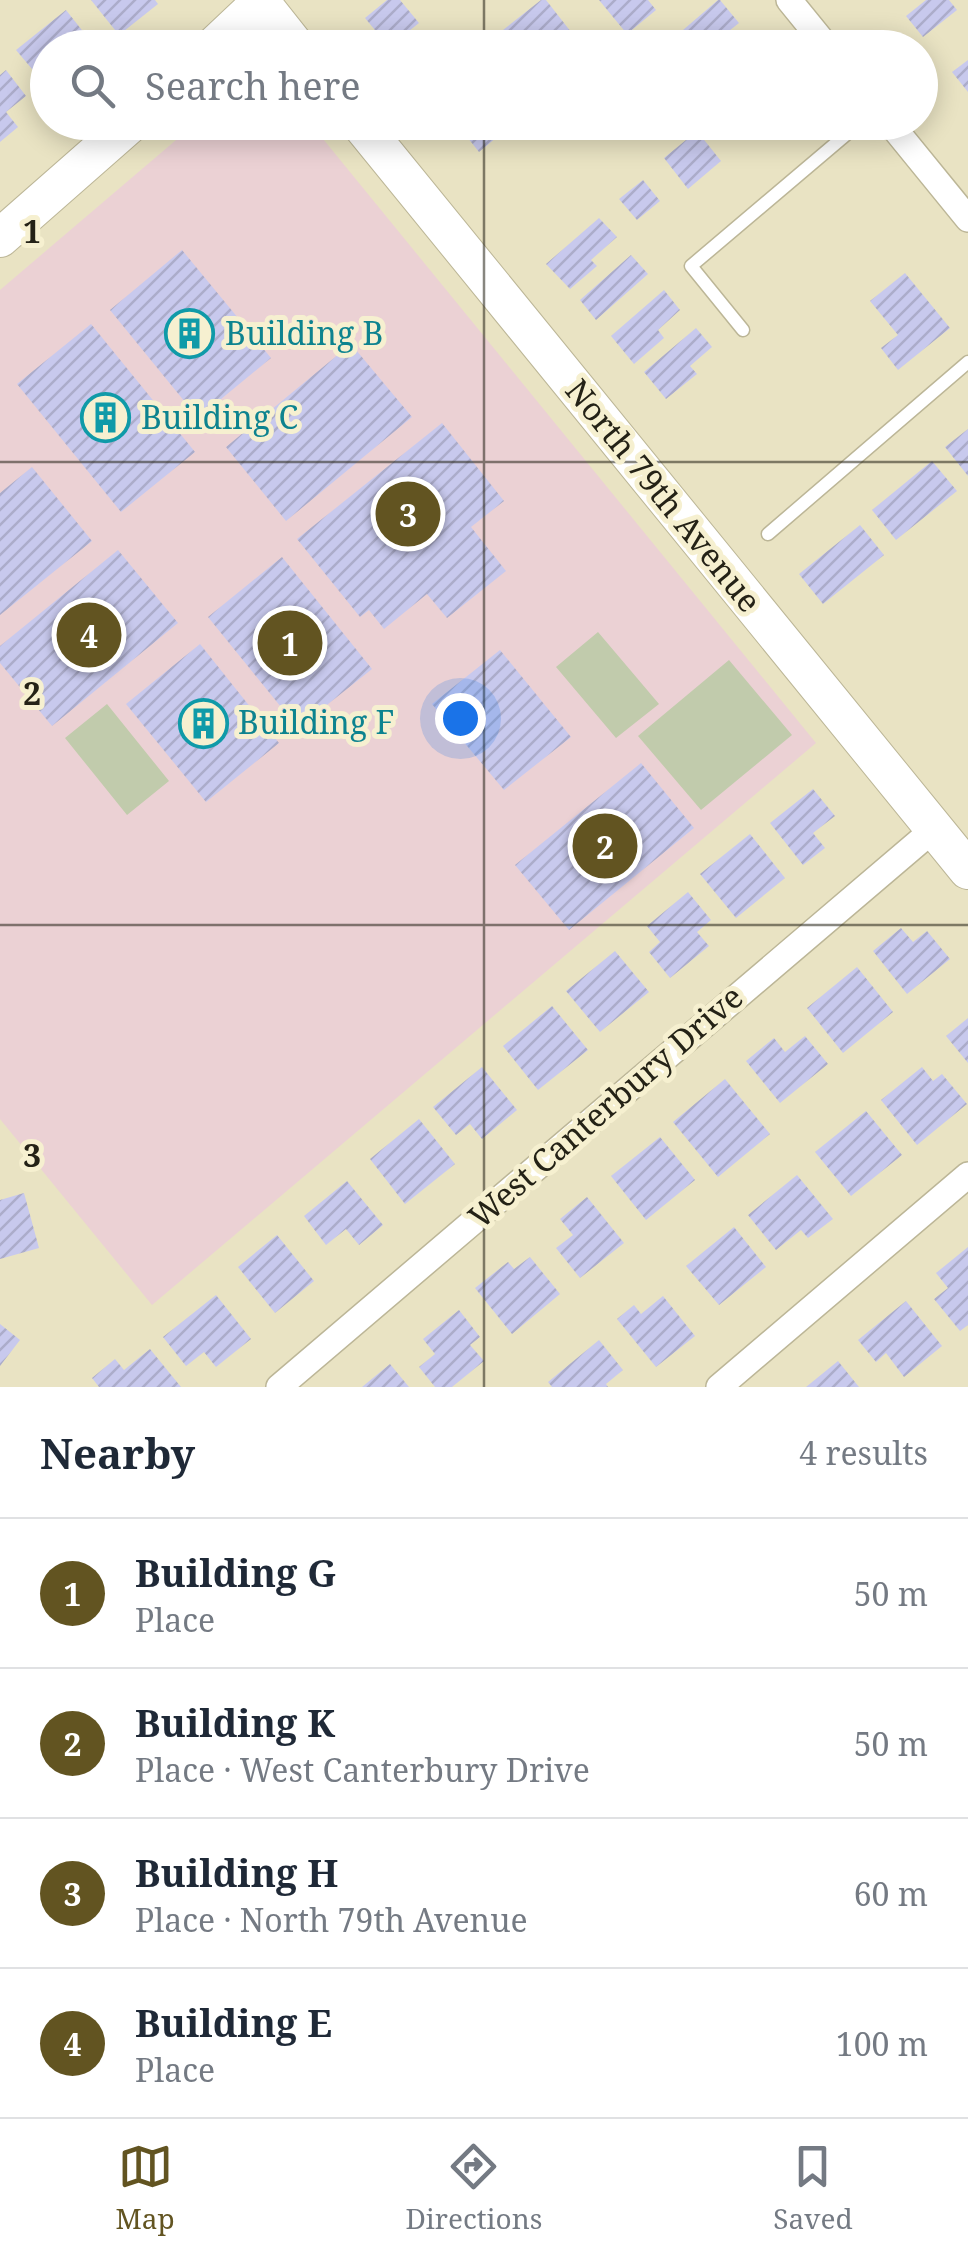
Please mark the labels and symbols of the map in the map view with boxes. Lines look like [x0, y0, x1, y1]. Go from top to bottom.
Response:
text: 1 [23, 209, 41, 252]
building icon: Building B [164, 308, 216, 360]
place label: Building B [225, 311, 383, 354]
street label: North 79th Avenue [557, 370, 771, 620]
building icon: Building C [80, 392, 132, 444]
place label: Building C [141, 395, 298, 438]
pin: 3 [376, 476, 440, 552]
pin: 4 [56, 598, 122, 672]
pin: 1 [258, 606, 322, 680]
text: 2 [23, 671, 41, 714]
your location [435, 693, 486, 744]
building icon: Building F [177, 697, 229, 749]
place label: Building F [238, 700, 394, 743]
pin: 2 [572, 808, 638, 884]
street label: West Canterbury Drive [459, 975, 751, 1237]
text: 3 [23, 1133, 41, 1176]

